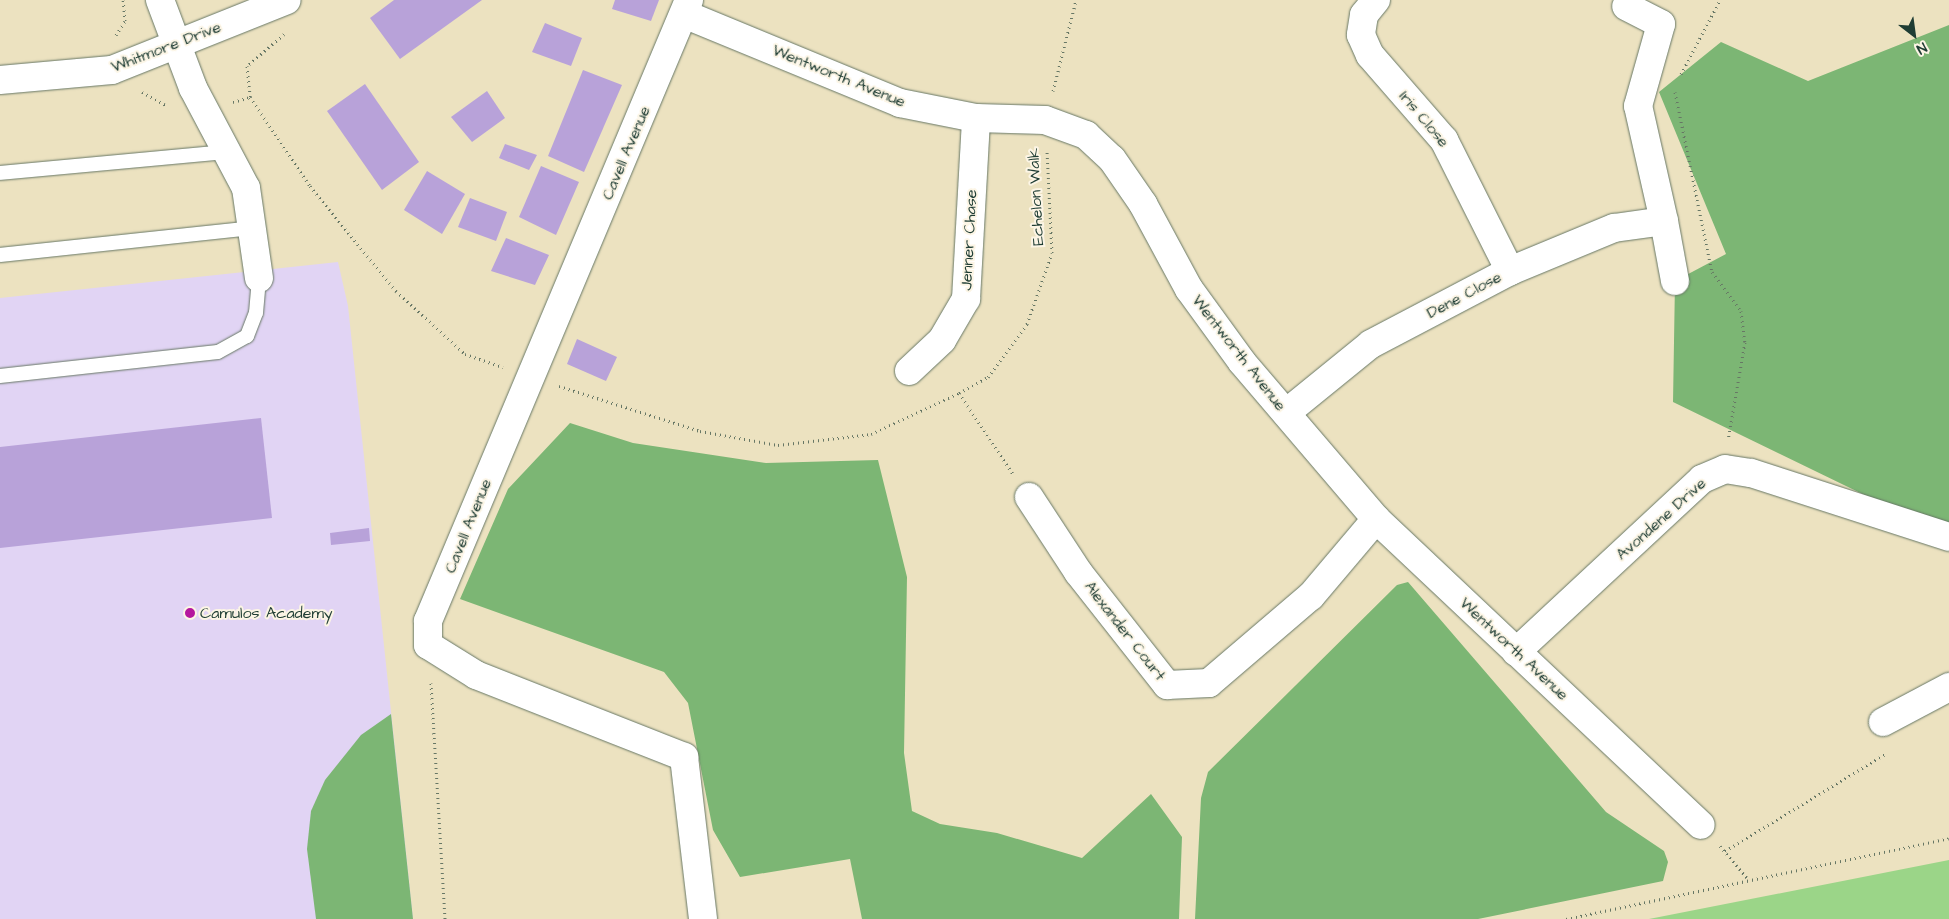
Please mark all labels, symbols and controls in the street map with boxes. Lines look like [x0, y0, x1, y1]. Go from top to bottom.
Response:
north arrow [1889, 10, 1939, 60]
street label: Whitmore Drive [109, 17, 223, 77]
text: N [1913, 37, 1930, 59]
street label: Wentworth Avenue [770, 41, 908, 111]
street label: Iris Close [1395, 87, 1453, 151]
street label: Cavell Avenue [598, 103, 654, 203]
street label: Echelon Walk [1024, 148, 1048, 246]
street label: Jenner Chase [957, 189, 981, 291]
street label: Dene Close [1423, 267, 1505, 323]
street label: Wentworth Avenue [1188, 291, 1290, 415]
street label: Avondene Drive [1612, 474, 1710, 564]
street label: Cavell Avenue [440, 476, 496, 576]
street label: Alexander Court [1080, 577, 1170, 685]
street label: Wentworth Avenue [1456, 594, 1572, 704]
place label: Camulos Academy [200, 603, 333, 623]
marker: Camulos Academy [184, 607, 196, 619]

